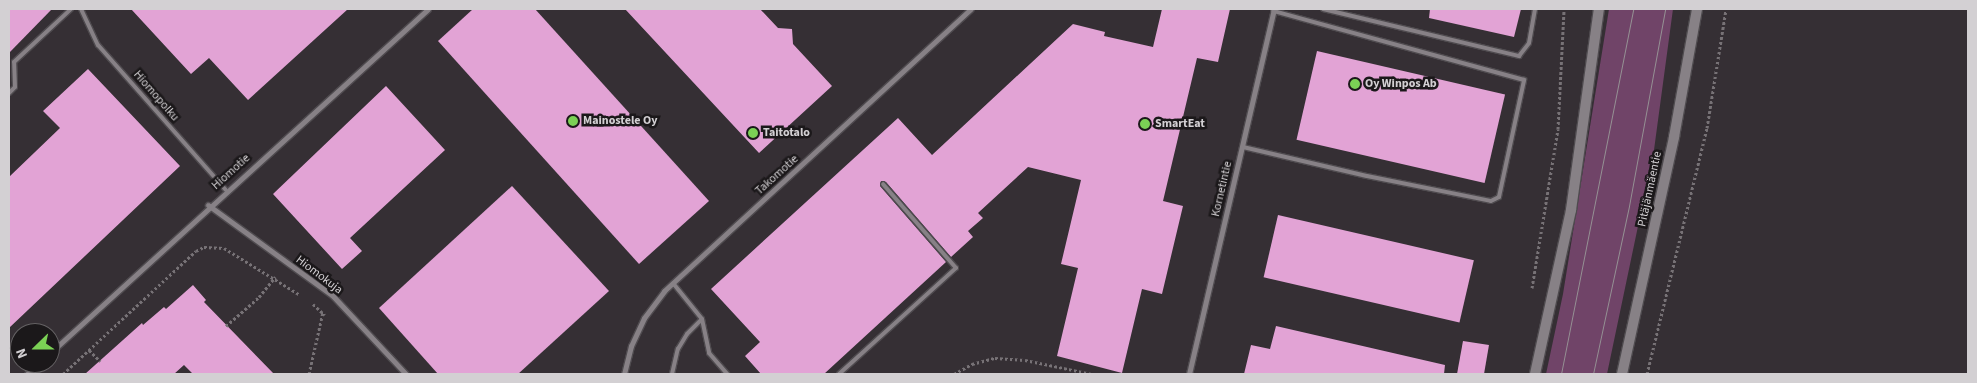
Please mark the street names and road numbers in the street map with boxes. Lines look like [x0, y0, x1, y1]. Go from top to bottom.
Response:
street label: Hiomopolku [130, 68, 182, 124]
street label: Pitäjänmäentie [1635, 150, 1665, 228]
street label: Hiomotie [209, 151, 253, 193]
street label: Takomotie [752, 152, 802, 198]
street label: Kornetintie [1209, 160, 1235, 218]
street label: Hiomokuja [293, 253, 345, 297]

